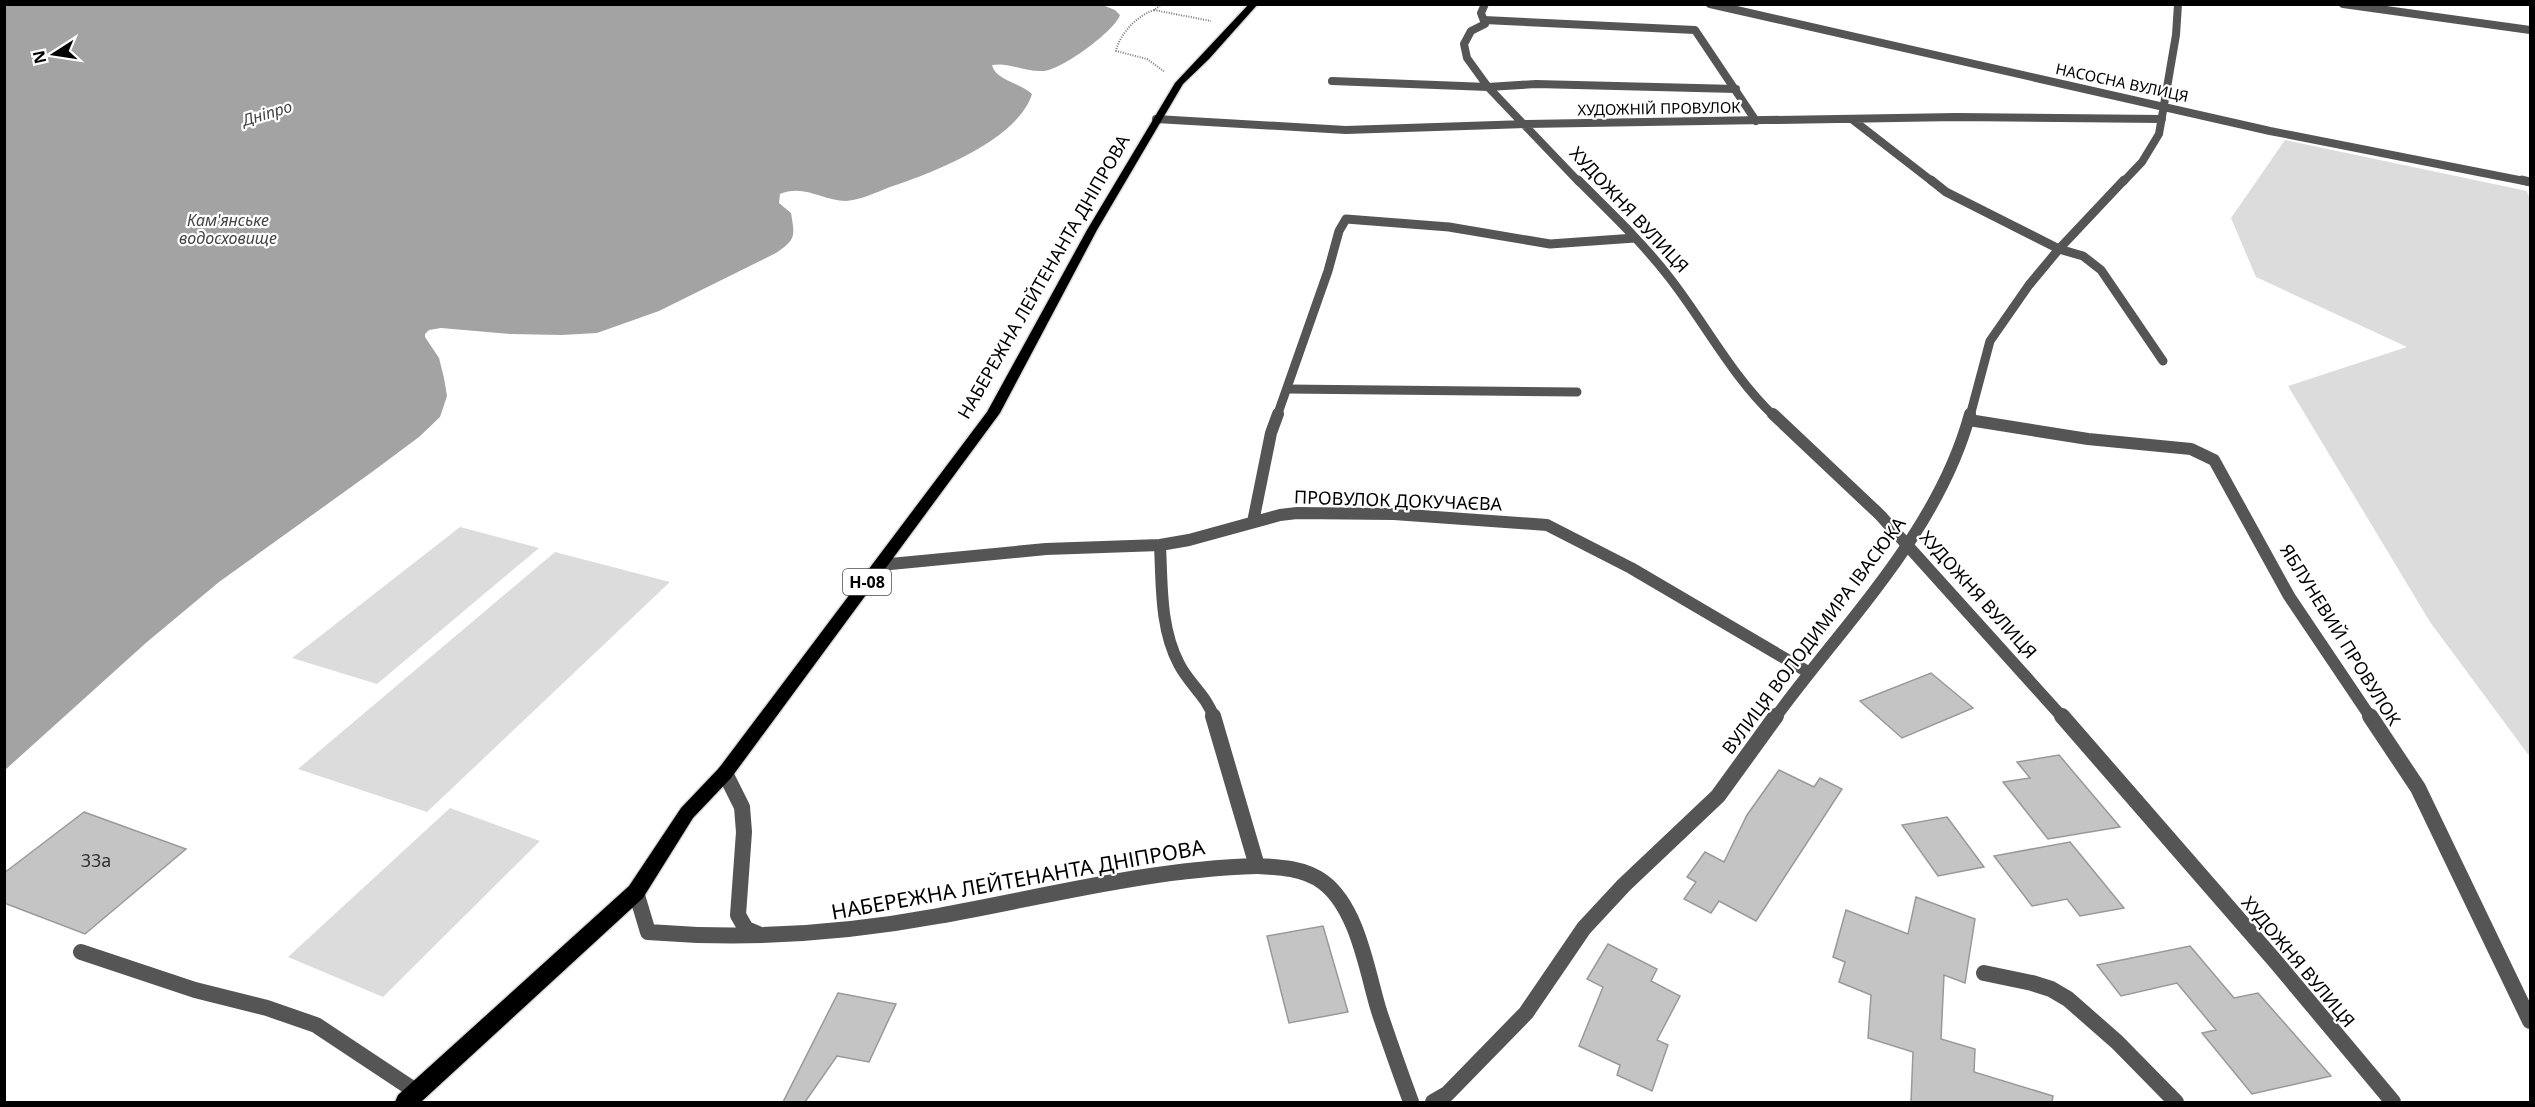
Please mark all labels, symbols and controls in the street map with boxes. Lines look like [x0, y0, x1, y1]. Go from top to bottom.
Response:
north arrow [24, 24, 84, 84]
text: N [27, 48, 51, 66]
street label: НАСОСНА ВУЛИЦЯ [2054, 58, 2191, 106]
water label: Дніпро [237, 95, 295, 132]
street label: ХУДОЖНІЙ ПРОВУЛОК [1577, 97, 1741, 119]
street label: НАБЕРЕЖНА ЛЕЙТЕНАНТА ДНІПРОВА [952, 130, 1135, 423]
street label: ХУДОЖНЯ ВУЛИЦЯ [1565, 141, 1695, 278]
water label: Кам'янське водосховище [179, 209, 277, 249]
street label: ПРОВУЛОК ДОКУЧАЄВА [1294, 484, 1503, 516]
street label: ВУЛИЦЯ ВОЛОДИМИРА ІВАСЮКА [1716, 512, 1911, 759]
street label: ХУДОЖНЯ ВУЛИЦЯ [1915, 525, 2043, 663]
street label: ЯБЛУНЕВИЙ ПРОВУЛОК [2275, 539, 2407, 730]
road number: Н-08 [843, 569, 891, 595]
street label: НАБЕРЕЖНА ЛЕЙТЕНАНТА ДНІПРОВА [829, 832, 1207, 926]
house number: 33а [81, 848, 111, 872]
street label: ХУДОЖНЯ ВУЛИЦЯ [2237, 891, 2361, 1032]

